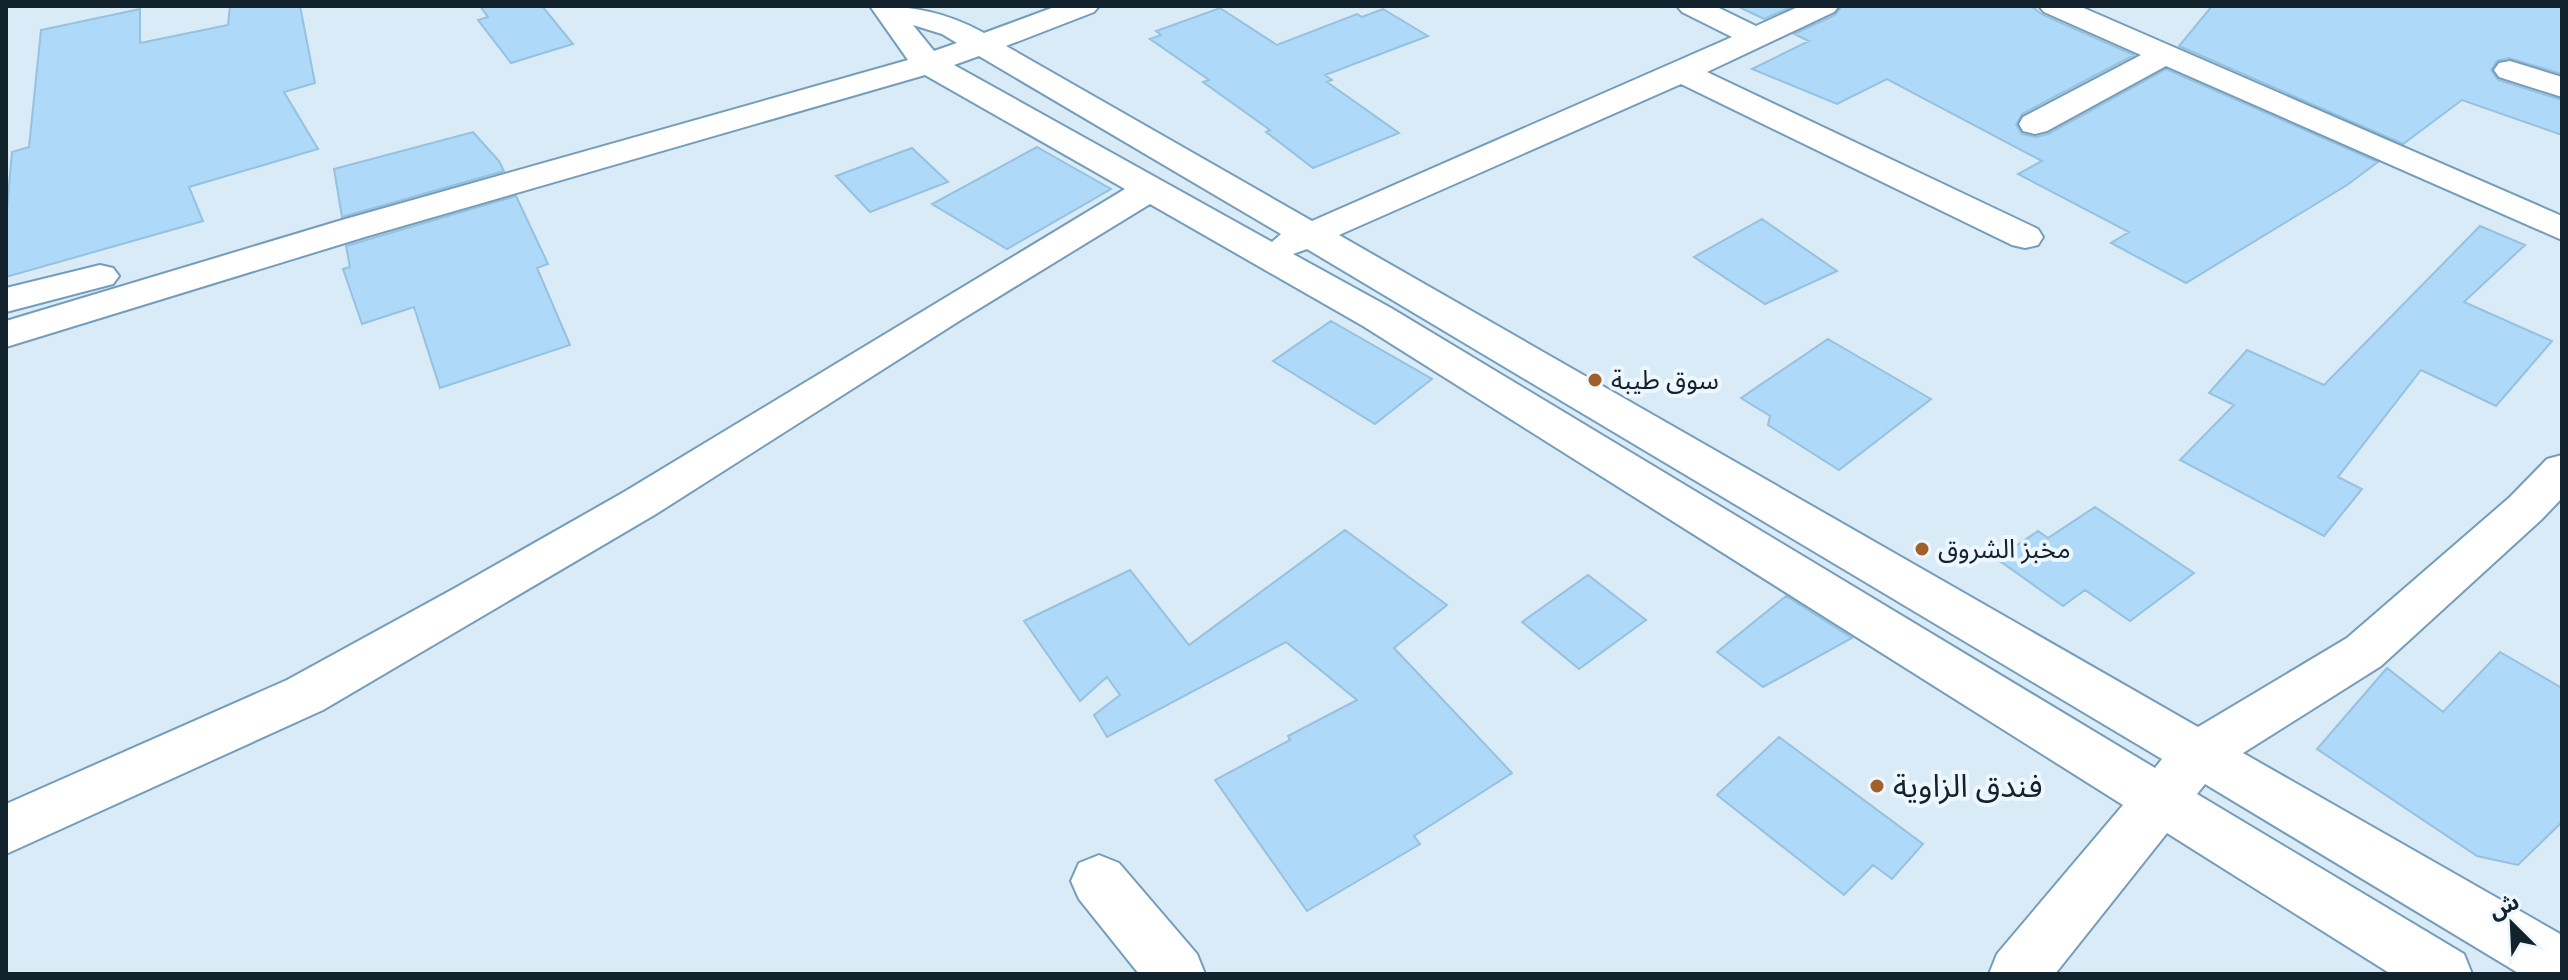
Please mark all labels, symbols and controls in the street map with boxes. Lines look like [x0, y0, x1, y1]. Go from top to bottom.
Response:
place label: سوق طيبة [1611, 365, 1719, 396]
marker: سوق طيبة [1586, 371, 1604, 389]
place label: مخبز الشروق [1938, 534, 2071, 565]
marker: مخبز الشروق [1913, 540, 1931, 558]
place label: فندق الزاوية [1893, 768, 2043, 805]
marker: فندق الزاوية [1868, 777, 1886, 795]
north arrow [2472, 884, 2552, 964]
text: ش [2485, 889, 2523, 925]

